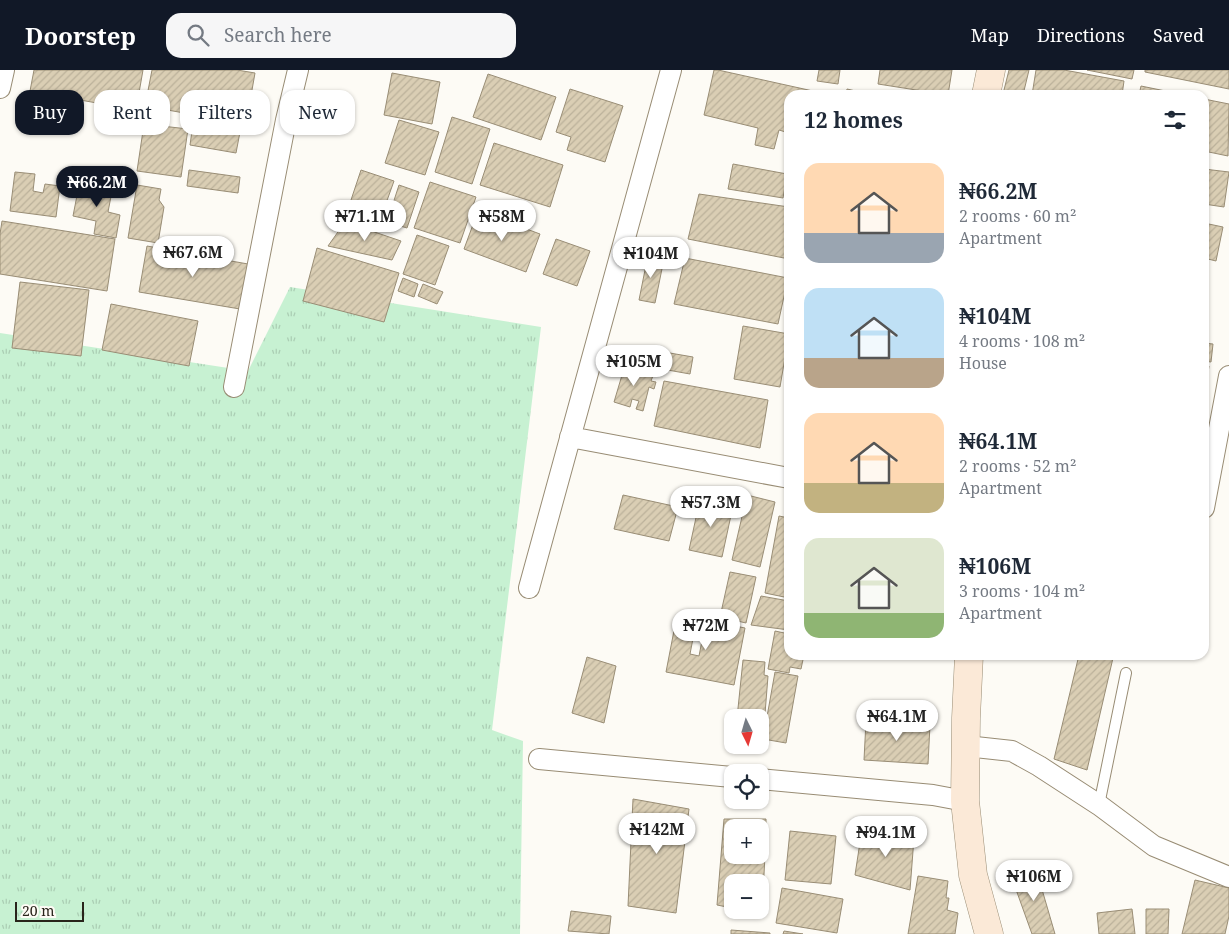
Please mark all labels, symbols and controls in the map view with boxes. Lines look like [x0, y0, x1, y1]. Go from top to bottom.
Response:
search box [166, 13, 516, 58]
text: Doorstep [25, 19, 136, 52]
icon: search [184, 21, 212, 49]
text: Search here [224, 22, 332, 48]
text: Map [971, 23, 1009, 47]
text: Directions [1037, 23, 1125, 47]
text: Saved [1153, 23, 1204, 47]
chip: Buy [15, 90, 84, 135]
chip: Rent [94, 90, 170, 135]
chip: Filters [180, 90, 270, 135]
chip: New [280, 90, 355, 135]
text: 12 homes [804, 106, 903, 134]
icon: filters [1161, 106, 1189, 134]
pin: ₦66.2M [56, 166, 138, 208]
text: ₦66.2M [67, 171, 127, 193]
text: ₦66.2M [959, 177, 1037, 205]
icon: home [844, 183, 904, 243]
pin: ₦71.1M [324, 200, 406, 242]
pin: ₦58M [472, 200, 532, 242]
text: ₦71.1M [335, 205, 395, 227]
text: ₦58M [479, 205, 525, 227]
text: 2 rooms · 60 m² [959, 205, 1076, 227]
text: Apartment [959, 227, 1042, 249]
pin: ₦67.6M [152, 236, 234, 278]
pin: ₦104M [616, 236, 686, 279]
text: ₦67.6M [163, 241, 223, 263]
text: ₦104M [624, 242, 678, 264]
text: ₦104M [959, 302, 1031, 330]
icon: home [844, 308, 904, 368]
text: 4 rooms · 108 m² [959, 330, 1085, 352]
pin: ₦105M [599, 344, 669, 387]
text: ₦105M [607, 350, 661, 372]
text: House [959, 352, 1007, 374]
text: ₦64.1M [959, 427, 1037, 455]
icon: home [844, 433, 904, 493]
text: 2 rooms · 52 m² [959, 455, 1076, 477]
text: Apartment [959, 477, 1042, 499]
pin: ₦57.3M [670, 486, 752, 528]
text: ₦57.3M [681, 491, 741, 513]
text: ₦106M [959, 552, 1031, 580]
icon: home [844, 558, 904, 618]
text: 3 rooms · 104 m² [959, 580, 1085, 602]
text: Apartment [959, 602, 1042, 624]
pin: ₦72M [676, 608, 736, 651]
text: ₦72M [683, 614, 729, 636]
pin: ₦64.1M [856, 700, 938, 742]
text: ₦64.1M [867, 705, 927, 727]
north arrow [724, 709, 769, 754]
map controls [724, 709, 769, 919]
button: locate [724, 764, 769, 809]
pin: ₦142M [622, 812, 692, 855]
pin: ₦94.1M [845, 816, 927, 858]
text: ₦142M [630, 818, 684, 840]
button: + [724, 819, 769, 864]
text: ₦94.1M [856, 821, 916, 843]
pin: ₦106M [999, 860, 1069, 902]
text: ₦106M [1007, 865, 1061, 887]
button: − [724, 874, 769, 919]
scale bar [15, 899, 84, 922]
text: 20 m [22, 901, 55, 920]

